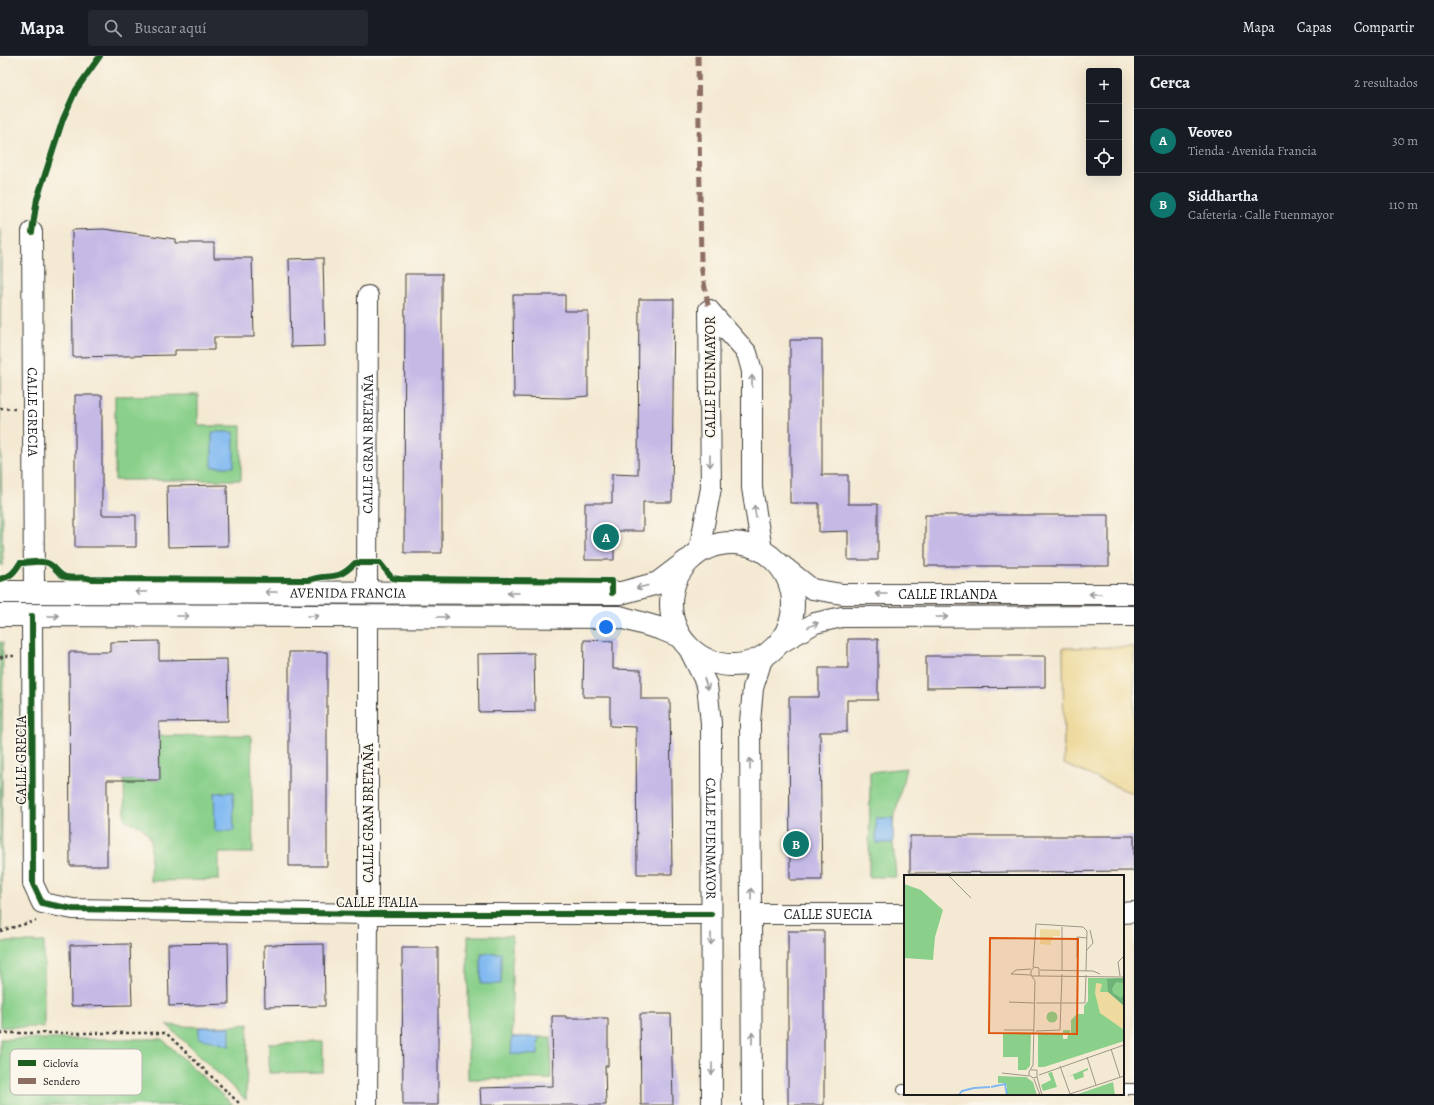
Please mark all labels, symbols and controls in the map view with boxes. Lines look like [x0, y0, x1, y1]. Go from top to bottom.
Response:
search box [88, 10, 368, 46]
text: Mapa [20, 15, 64, 41]
icon: search [102, 17, 124, 39]
text: Buscar aquí [134, 18, 206, 38]
text: Mapa [1243, 18, 1275, 37]
text: Capas [1297, 18, 1332, 37]
text: Compartir [1354, 18, 1414, 37]
map controls [1086, 68, 1122, 176]
button: + [1086, 68, 1122, 104]
text: Cerca [1150, 71, 1190, 94]
text: 2 resultados [1354, 74, 1418, 91]
button: − [1086, 104, 1122, 140]
text: Veoveo [1188, 122, 1232, 142]
text: A [1159, 132, 1167, 149]
text: 30 m [1392, 132, 1418, 149]
button: locate [1086, 140, 1122, 176]
text: Tienda · Avenida Francia [1188, 142, 1317, 159]
text: Siddhartha [1188, 186, 1258, 206]
text: B [1159, 196, 1167, 213]
text: 110 m [1389, 196, 1418, 213]
text: Cafetería · Calle Fuenmayor [1188, 206, 1334, 223]
street label: CALLE FUENMAYOR [701, 316, 720, 438]
street label: CALLE GRECIA [23, 367, 43, 458]
street label: CALLE GRAN BRETAÑA [358, 373, 377, 514]
one-way arrow [748, 375, 756, 388]
one-way arrow [706, 454, 714, 467]
one-way arrow [751, 505, 759, 518]
pin: A [593, 522, 619, 552]
street label: AVENIDA FRANCIA [289, 583, 407, 602]
one-way arrow [636, 584, 649, 592]
street label: CALLE IRLANDA [898, 585, 998, 604]
one-way arrow [135, 588, 148, 596]
one-way arrow [265, 588, 278, 596]
one-way arrow [507, 589, 520, 597]
one-way arrow [875, 590, 888, 598]
one-way arrow [1089, 590, 1102, 598]
one-way arrow [46, 612, 59, 620]
one-way arrow [176, 612, 189, 620]
one-way arrow [306, 612, 319, 620]
one-way arrow [436, 613, 449, 621]
one-way arrow [935, 613, 948, 620]
your location [596, 617, 616, 637]
one-way arrow [807, 621, 819, 628]
one-way arrow [702, 677, 710, 689]
street label: CALLE GRECIA [12, 715, 31, 805]
street label: CALLE GRAN BRETAÑA [359, 743, 378, 883]
one-way arrow [746, 758, 754, 771]
street label: CALLE FUENMAYOR [702, 778, 721, 900]
pin: B [783, 829, 809, 859]
inset map [904, 875, 1124, 1095]
one-way arrow [747, 888, 755, 901]
street label: CALLE ITALIA [336, 893, 419, 912]
street label: CALLE SUECIA [784, 905, 873, 924]
one-way arrow [707, 932, 715, 945]
one-way arrow [748, 1032, 756, 1045]
legend [10, 1049, 142, 1095]
text: Ciclovía [43, 1056, 79, 1071]
one-way arrow [708, 1062, 716, 1075]
text: Sendero [43, 1074, 81, 1089]

